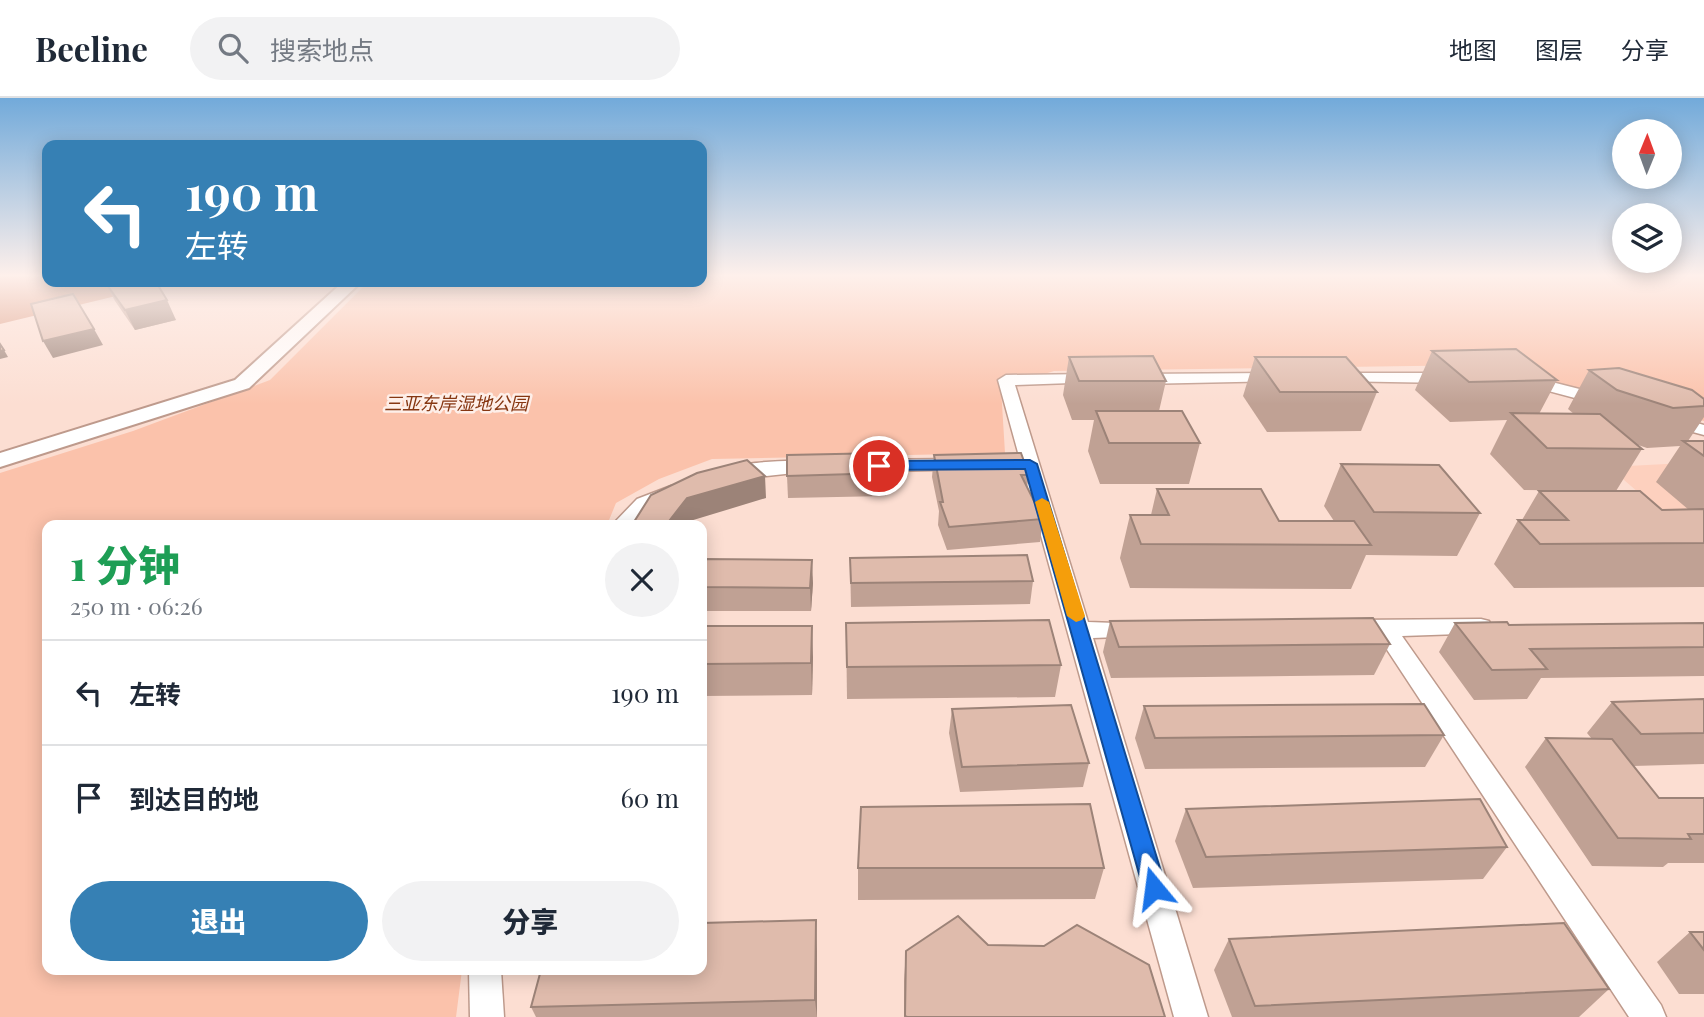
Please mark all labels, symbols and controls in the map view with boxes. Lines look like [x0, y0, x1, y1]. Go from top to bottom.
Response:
search box [190, 17, 680, 80]
text: Beeline [35, 26, 148, 70]
icon: search [214, 29, 252, 67]
text: 搜索地点 [270, 32, 374, 67]
text: 地图 [1449, 33, 1497, 65]
text: 图层 [1535, 33, 1583, 65]
text: 分享 [1621, 33, 1669, 65]
north arrow [1612, 119, 1682, 189]
map controls [1612, 119, 1682, 273]
text: 190 m [185, 158, 318, 223]
icon: left [70, 168, 161, 259]
button: layers [1612, 203, 1682, 273]
text: 左转 [185, 223, 249, 266]
park label: 三亚东岸湿地公园 [384, 391, 531, 415]
pin [849, 436, 909, 496]
icon: arrive [860, 447, 898, 485]
text: 1 分钟 [70, 536, 180, 592]
button: close [605, 543, 679, 617]
text: 250 m · 06:26 [70, 590, 203, 621]
icon: left [70, 674, 108, 712]
text: 190 m [611, 675, 679, 710]
text: 左转 [129, 676, 181, 711]
icon: arrive [70, 779, 108, 817]
text: 60 m [620, 780, 679, 815]
text: 到达目的地 [129, 781, 259, 816]
position arrow [1117, 851, 1191, 925]
button: 退出 [70, 881, 368, 961]
button: 分享 [382, 881, 679, 961]

